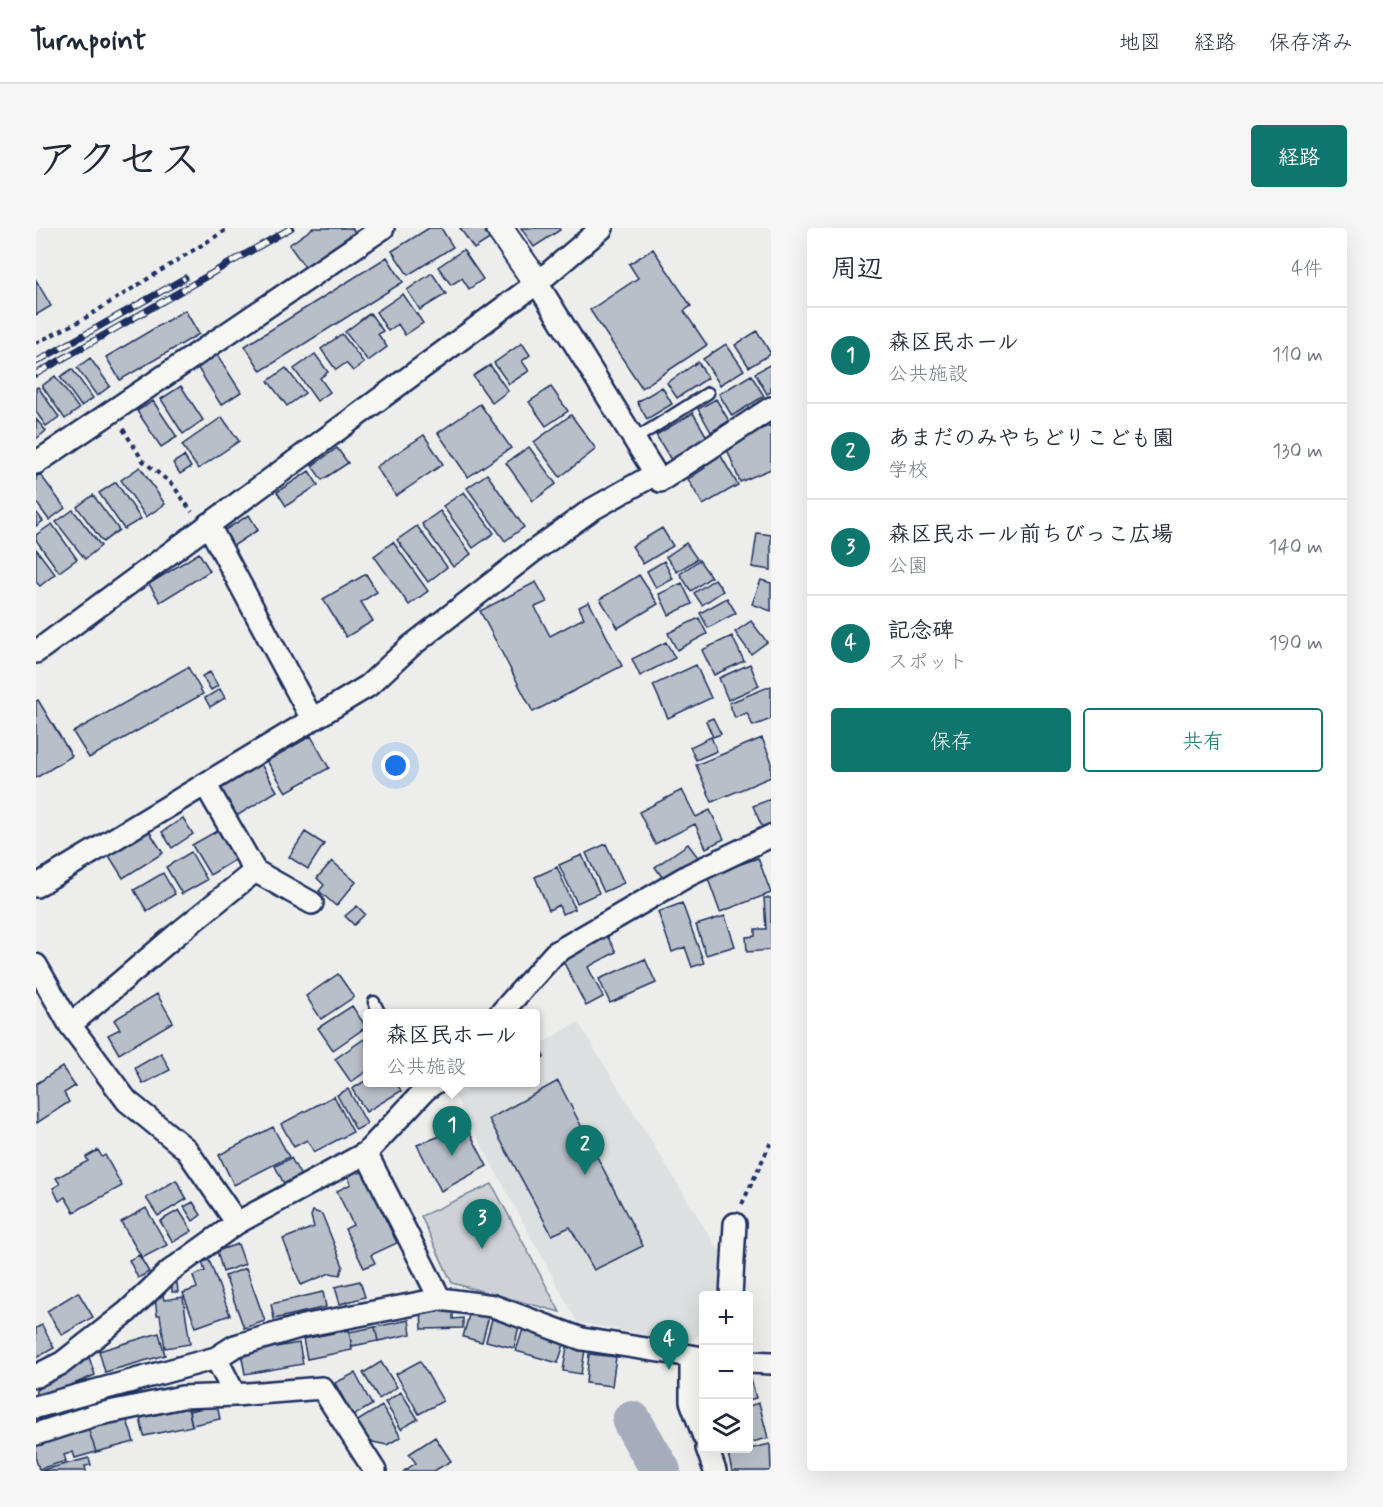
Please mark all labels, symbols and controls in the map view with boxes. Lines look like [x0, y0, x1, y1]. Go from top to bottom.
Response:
text: Turnpoint [30, 23, 146, 60]
text: 地図 [1119, 29, 1161, 57]
text: 経路 [1194, 29, 1236, 57]
text: 保存済み [1269, 29, 1353, 57]
button: 経路 [1251, 125, 1347, 187]
text: アクセス [36, 134, 201, 189]
text: 周辺 [831, 253, 883, 287]
text: 4件 [1291, 256, 1323, 283]
text: 森区民ホール [888, 329, 1019, 357]
text: 1 [846, 342, 855, 369]
text: 110 m [1272, 342, 1323, 369]
text: 公共施設 [888, 361, 968, 388]
text: あまだのみやちどりこども園 [888, 425, 1174, 453]
text: 2 [846, 438, 855, 465]
text: 130 m [1272, 438, 1323, 465]
text: 学校 [888, 457, 928, 484]
text: 森区民ホール前ちびっこ広場 [888, 521, 1173, 549]
text: 3 [846, 534, 855, 561]
text: 140 m [1269, 534, 1323, 561]
text: 公園 [888, 553, 928, 580]
text: 記念碑 [888, 617, 954, 645]
text: 4 [845, 630, 856, 657]
text: 190 m [1269, 630, 1323, 657]
text: スポット [888, 649, 968, 676]
button: 保存 [831, 708, 1071, 772]
button: 共有 [1083, 708, 1323, 772]
your location [381, 751, 410, 780]
popup [363, 1009, 540, 1087]
text: 森区民ホール [386, 1022, 517, 1050]
text: 公共施設 [386, 1054, 466, 1081]
pin: 1 [432, 1106, 472, 1156]
pin: 2 [566, 1126, 604, 1175]
pin: 3 [462, 1200, 502, 1249]
map controls [699, 1291, 753, 1453]
button: + [699, 1291, 753, 1345]
pin: 4 [650, 1320, 688, 1370]
button: − [699, 1345, 753, 1399]
button: layers [699, 1399, 753, 1453]

